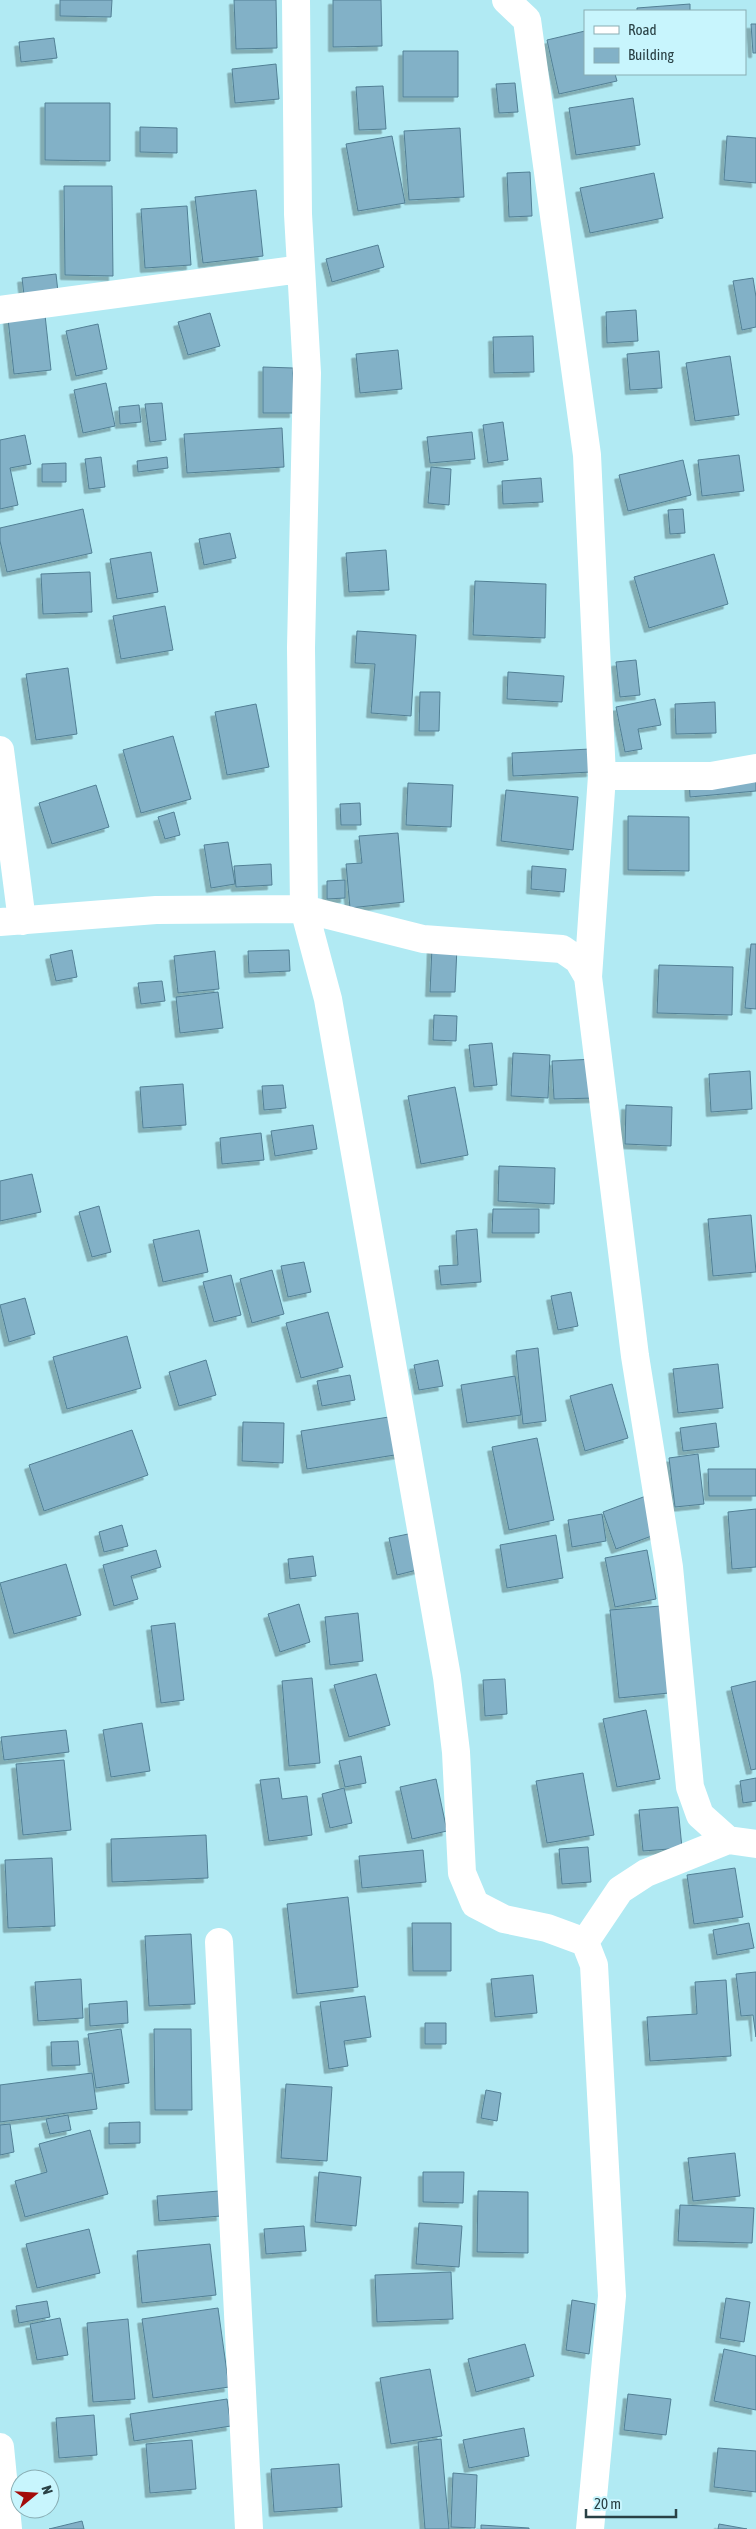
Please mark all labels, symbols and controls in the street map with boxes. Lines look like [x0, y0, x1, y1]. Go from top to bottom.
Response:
legend [584, 10, 746, 75]
text: Road [628, 21, 657, 38]
text: Building [628, 46, 674, 63]
north arrow [10, 2469, 60, 2519]
text: N [38, 2484, 56, 2496]
scale bar [586, 2486, 676, 2518]
text: 20 m [594, 2495, 621, 2512]

